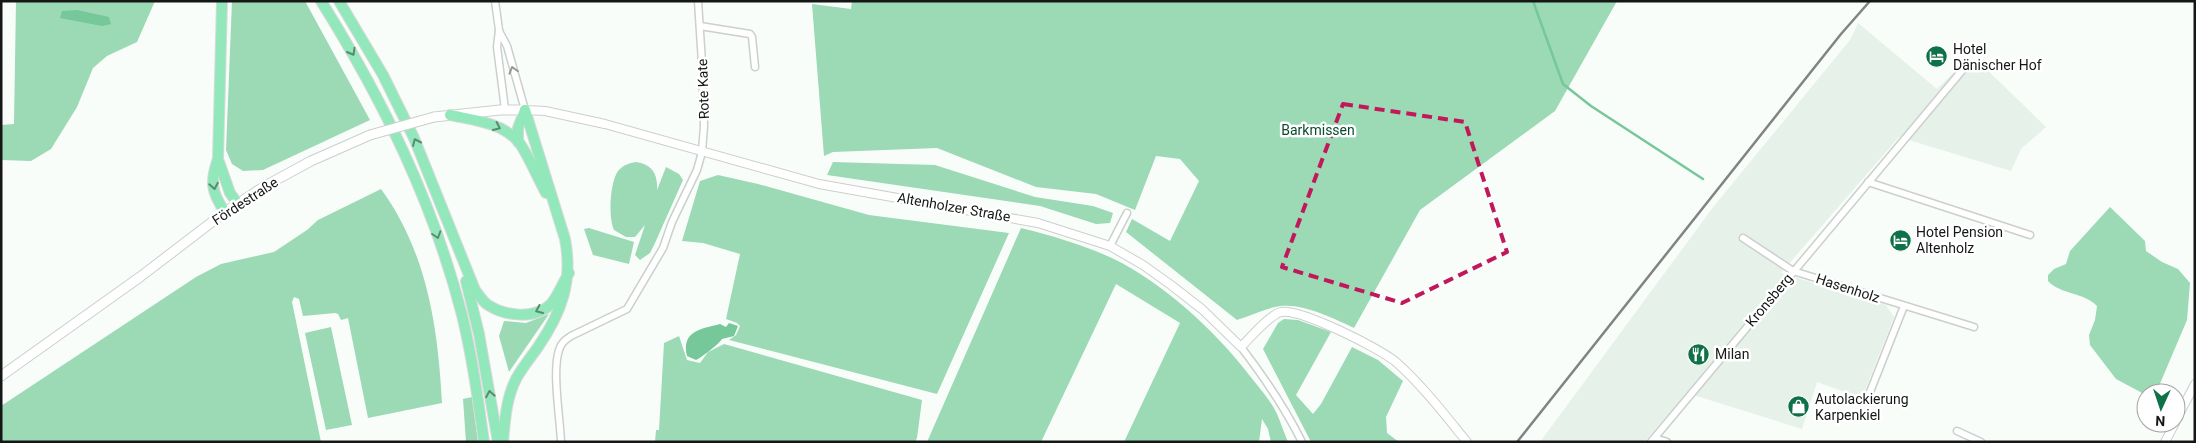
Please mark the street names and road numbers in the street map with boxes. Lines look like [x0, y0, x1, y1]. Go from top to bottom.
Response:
street label: Rote Kate [694, 58, 712, 120]
street label: Fördestraße [209, 174, 281, 228]
street label: Altenholzer Straße [896, 189, 1012, 225]
street label: Kronsberg [1742, 270, 1796, 330]
street label: Hasenholz [1814, 270, 1882, 306]

